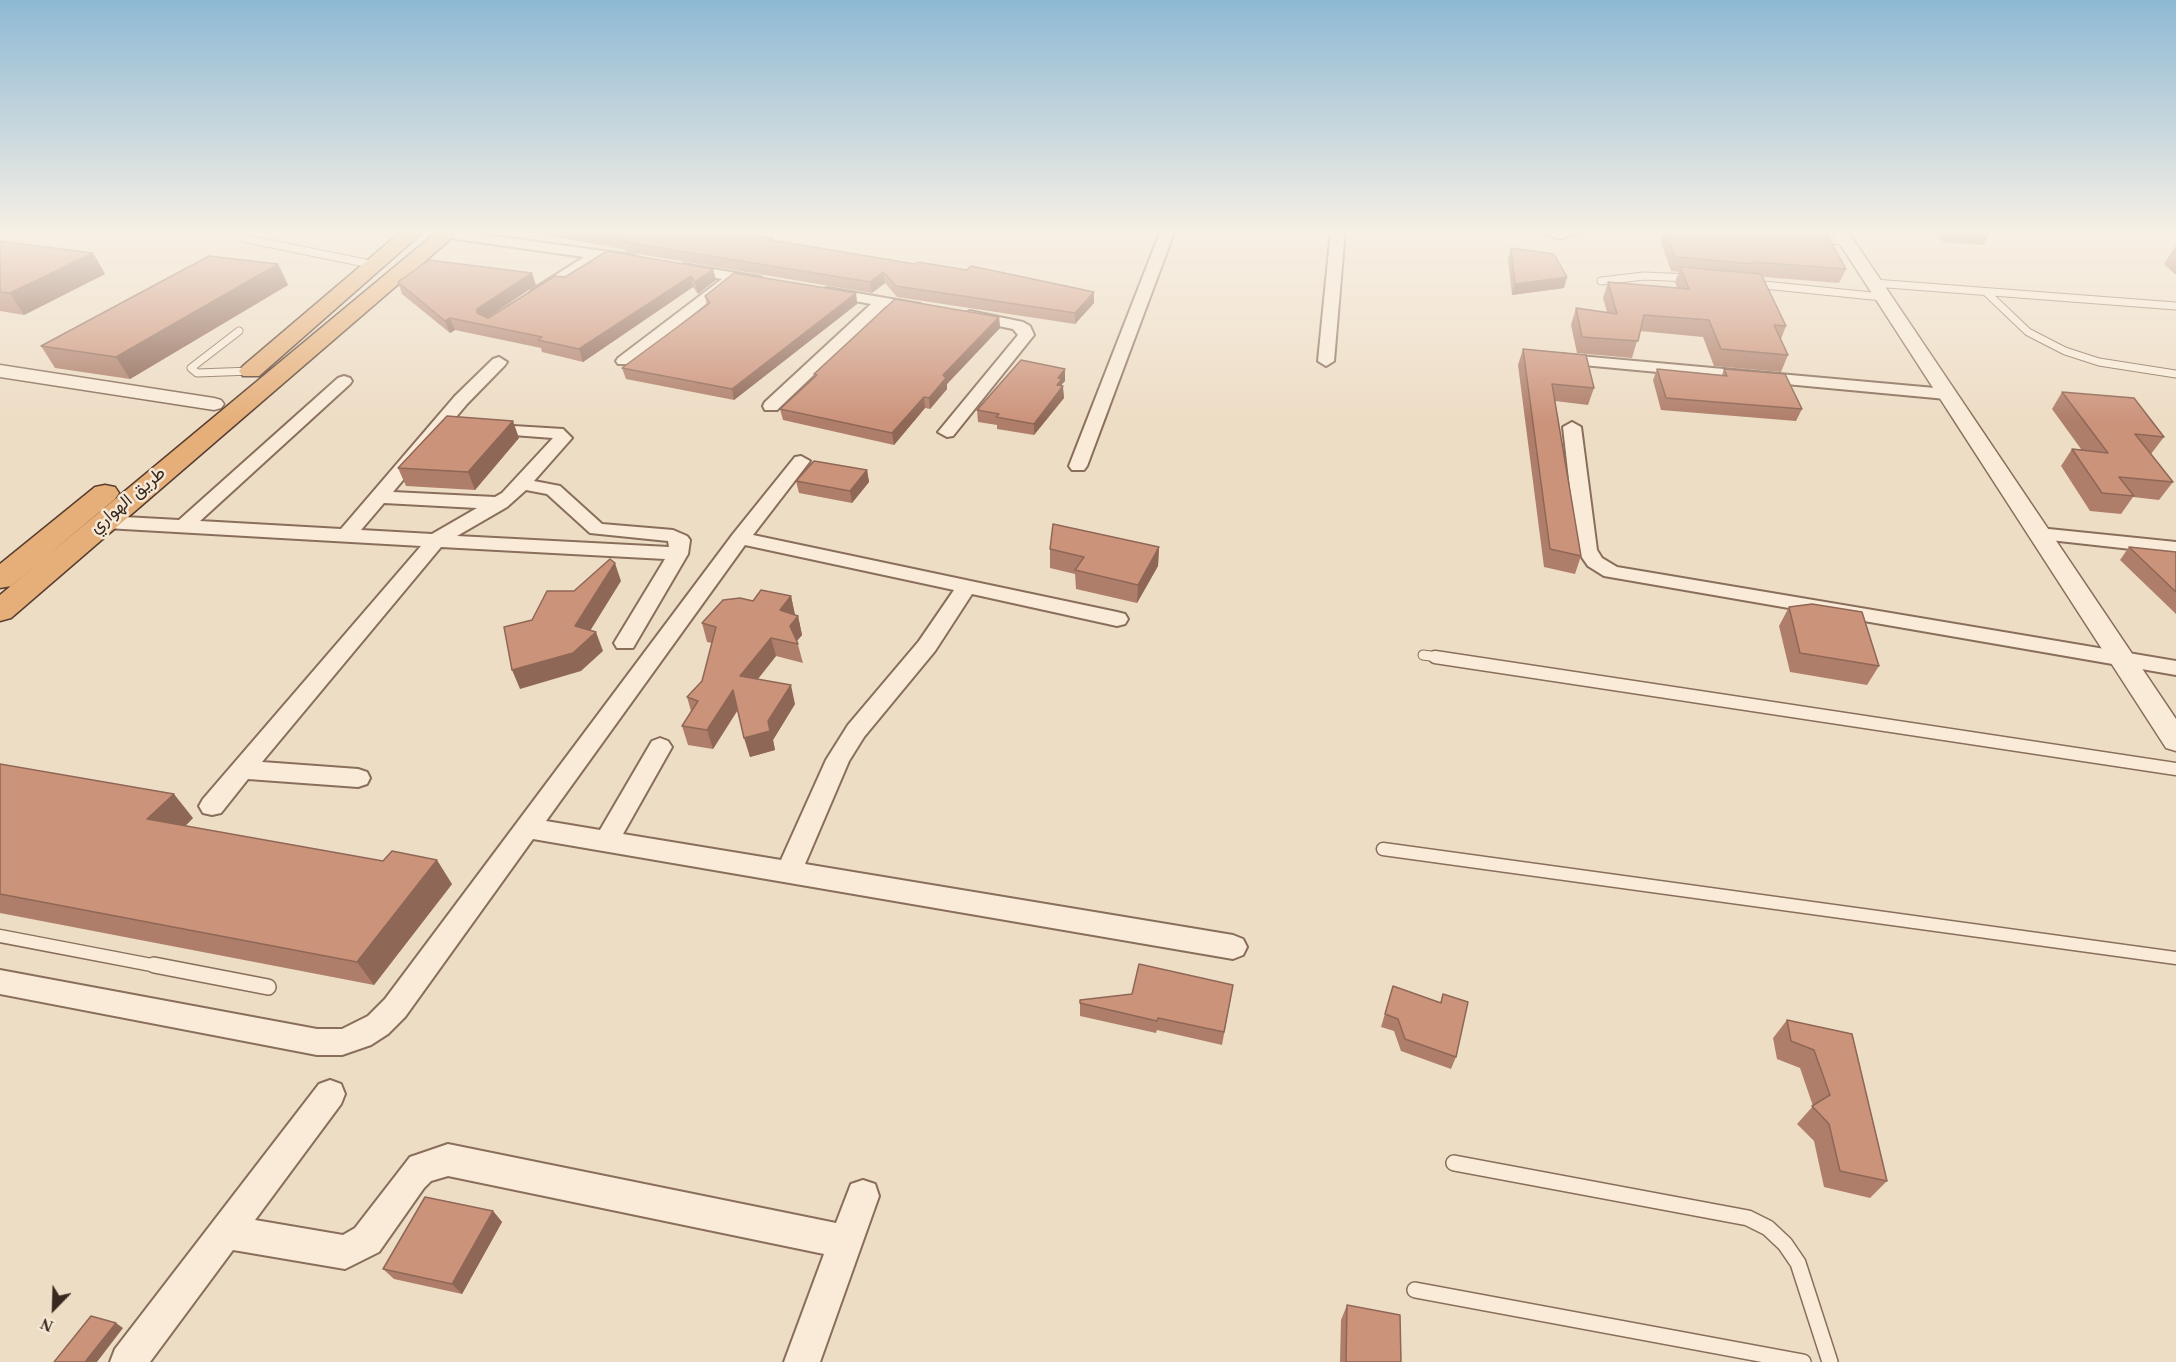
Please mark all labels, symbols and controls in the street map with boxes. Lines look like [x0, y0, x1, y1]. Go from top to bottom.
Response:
street label: طريق الهواري [87, 464, 171, 540]
north arrow [24, 1278, 84, 1338]
text: N [38, 1315, 55, 1335]

